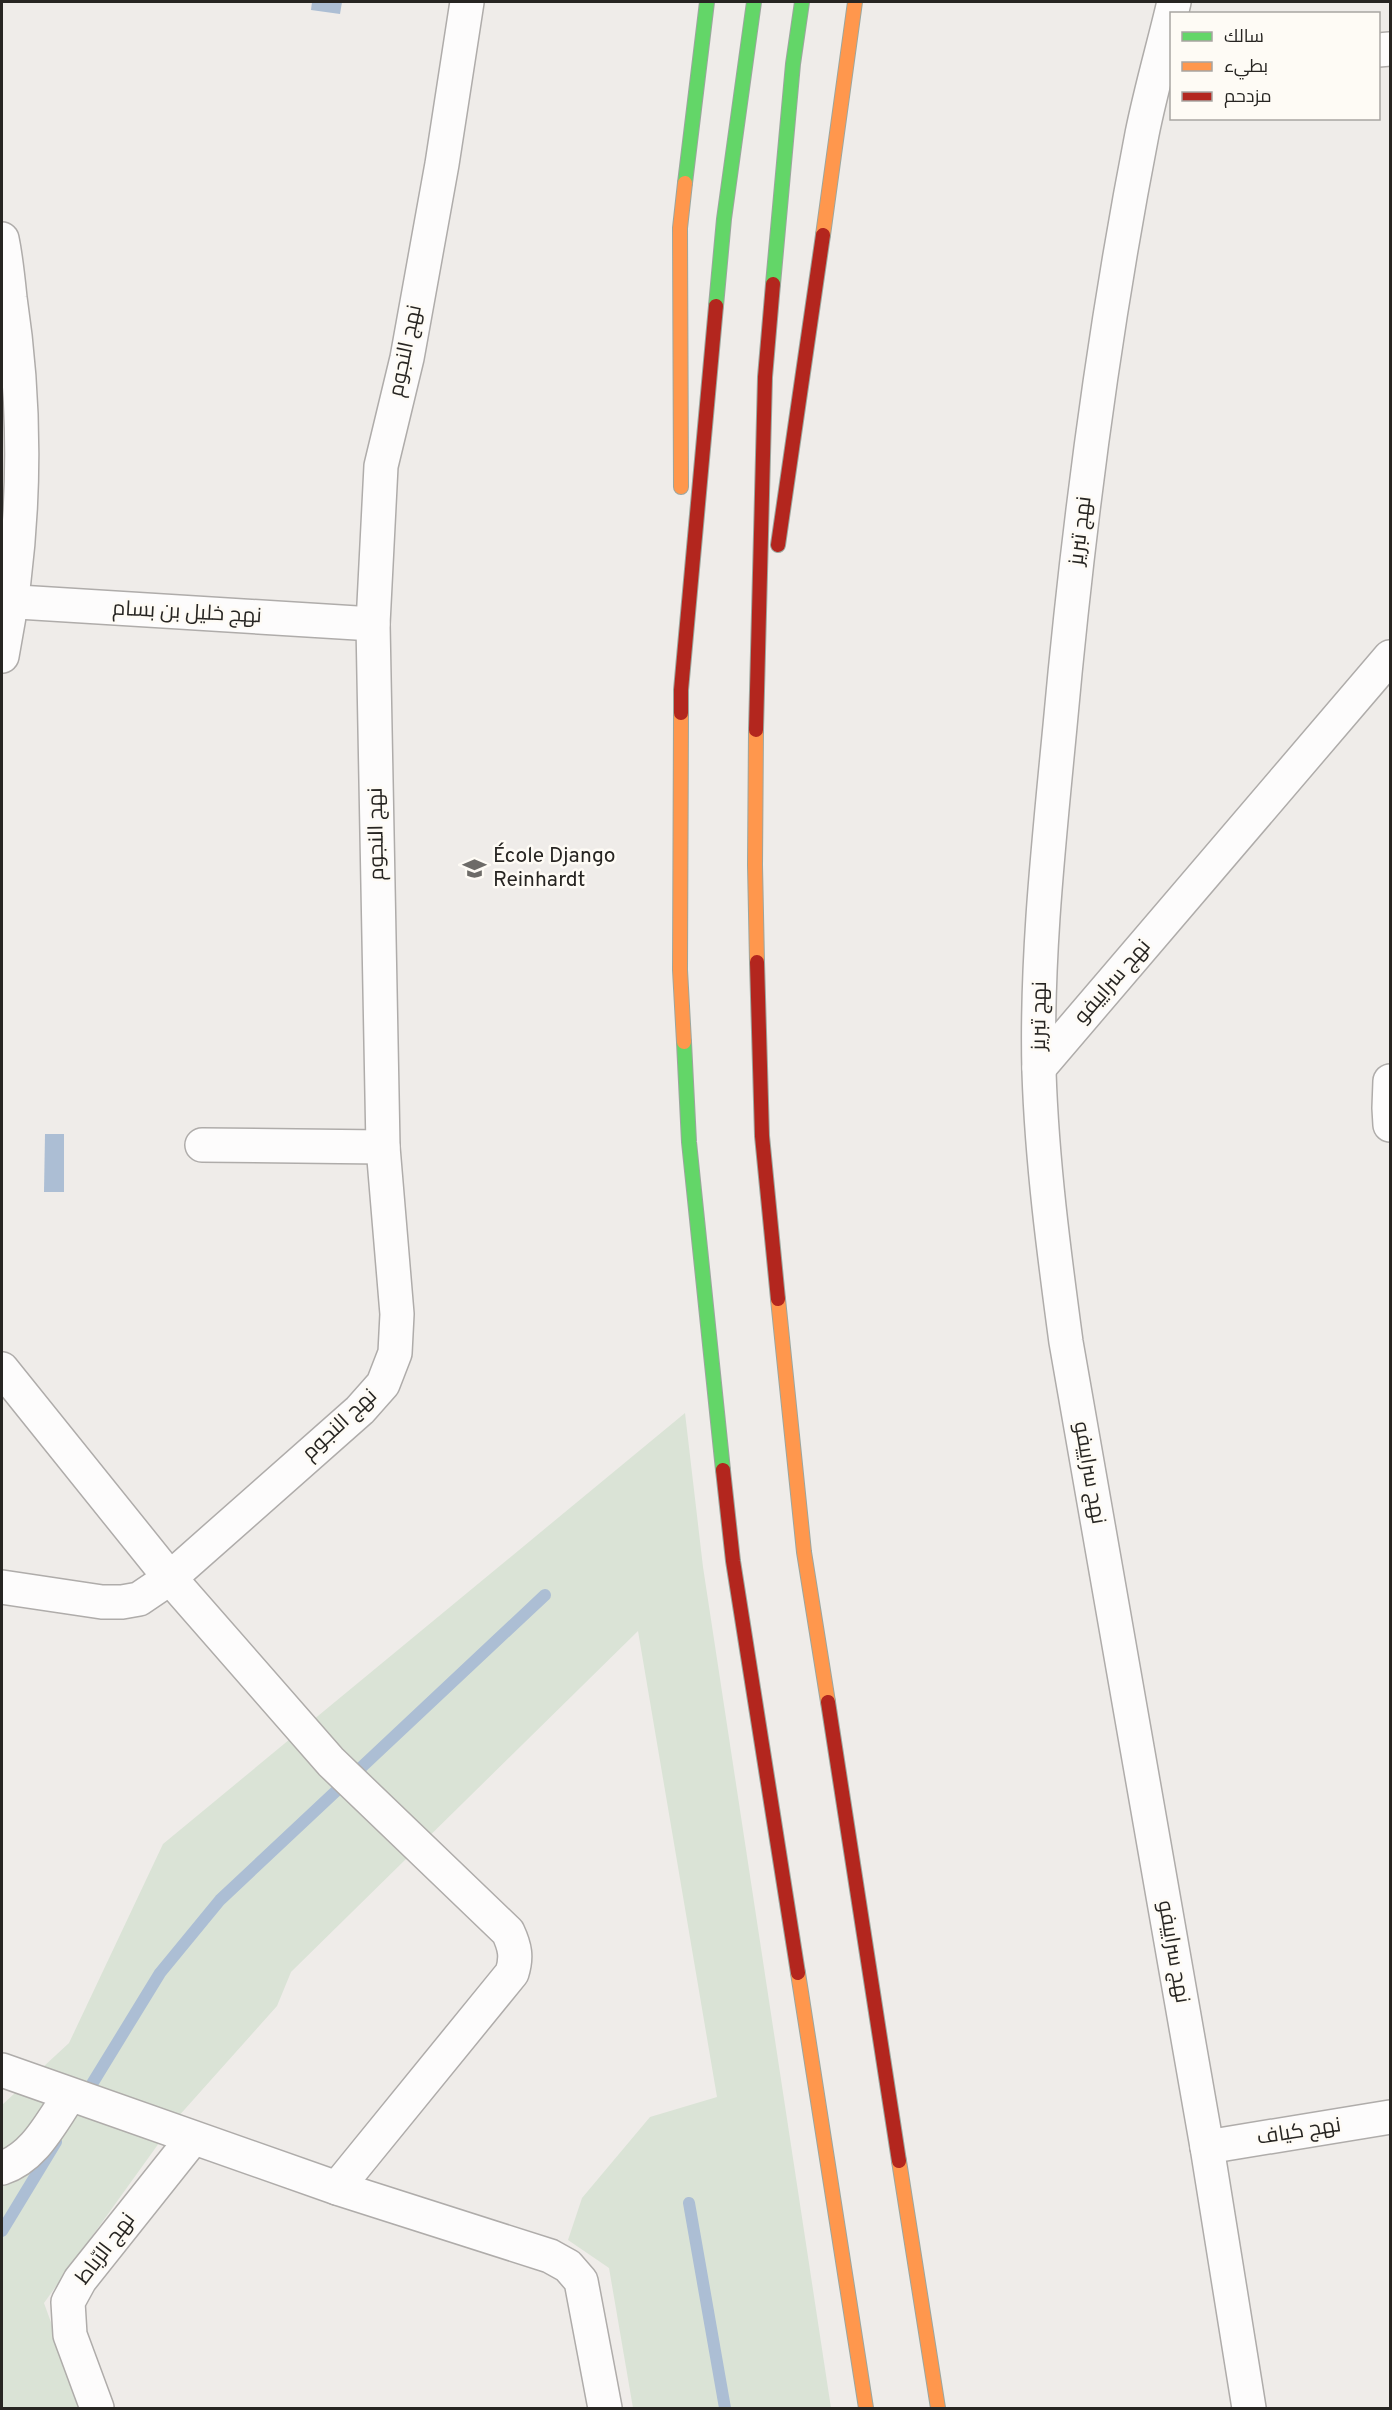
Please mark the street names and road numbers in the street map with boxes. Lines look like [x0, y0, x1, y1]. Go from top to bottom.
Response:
street label: نهج النجوم [383, 303, 429, 399]
street label: نهج تبريز [1063, 495, 1099, 568]
street label: نهج خليل بن بسام [112, 596, 262, 630]
street label: نهج النجوم [363, 787, 391, 881]
street label: نهج سراييفو [1069, 934, 1157, 1030]
street label: نهج تبريز [1026, 981, 1054, 1052]
street label: نهج النجوم [297, 1383, 383, 1467]
street label: نهج سراييفو [1067, 1419, 1111, 1527]
street label: نهج سراييفو [1151, 1898, 1195, 2006]
street label: نهج كياف [1255, 2112, 1343, 2152]
street label: نهج الرّباط [70, 2208, 142, 2290]

